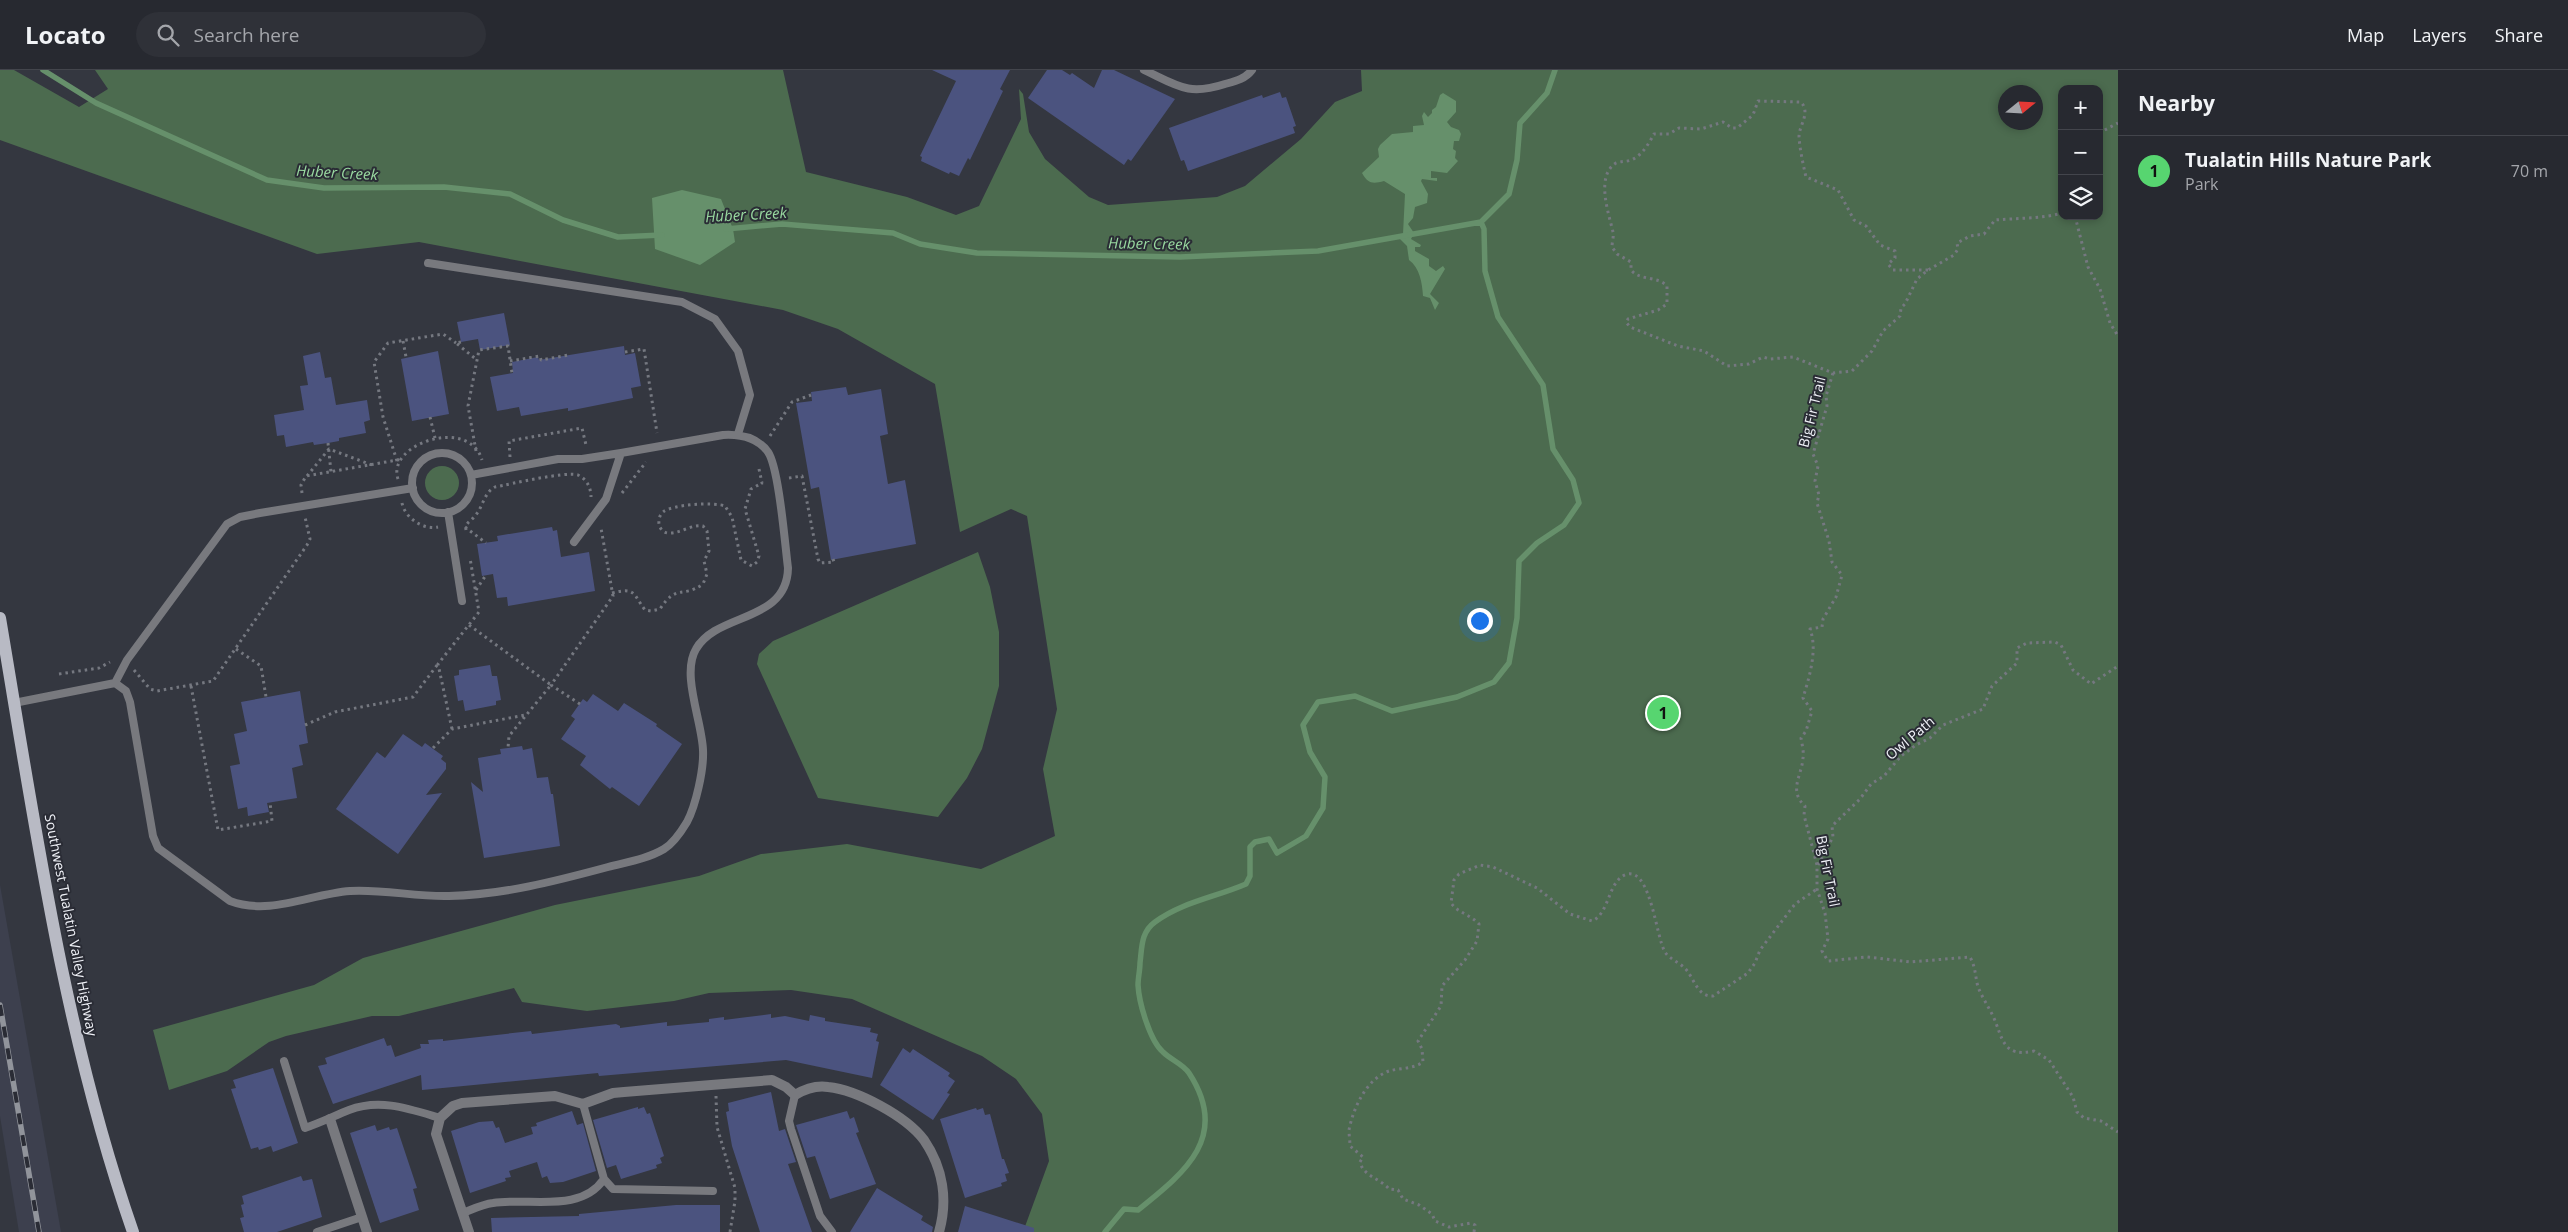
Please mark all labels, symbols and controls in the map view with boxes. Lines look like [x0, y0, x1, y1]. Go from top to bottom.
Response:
search box [136, 12, 486, 57]
text: Locato [25, 18, 106, 51]
icon: search [154, 21, 182, 49]
text: Search here [194, 22, 299, 48]
text: Map [2347, 23, 2384, 47]
text: Layers [2412, 23, 2467, 47]
text: Share [2495, 23, 2543, 47]
north arrow [1998, 85, 2043, 130]
map controls [2058, 85, 2103, 220]
button: + [2058, 85, 2103, 130]
text: Nearby [2138, 89, 2215, 117]
button: − [2058, 130, 2103, 175]
text: Tualatin Hills Nature Park [2185, 147, 2431, 173]
water label: Huber Creek [296, 160, 379, 184]
text: 1 [2149, 160, 2159, 182]
text: 70 m [2511, 160, 2548, 182]
text: Park [2185, 173, 2218, 195]
button: layers [2058, 175, 2103, 220]
water label: Huber Creek [705, 202, 788, 226]
water label: Huber Creek [1108, 232, 1191, 254]
street label: Big Fir Trail [1794, 375, 1829, 449]
your location [1467, 608, 1493, 634]
pin: 1 [1647, 694, 1679, 732]
street label: Owl Path [1881, 711, 1938, 764]
street label: Southwest Tualatin Valley Highway [41, 812, 103, 1039]
street label: Big Fir Trail [1812, 834, 1845, 908]

